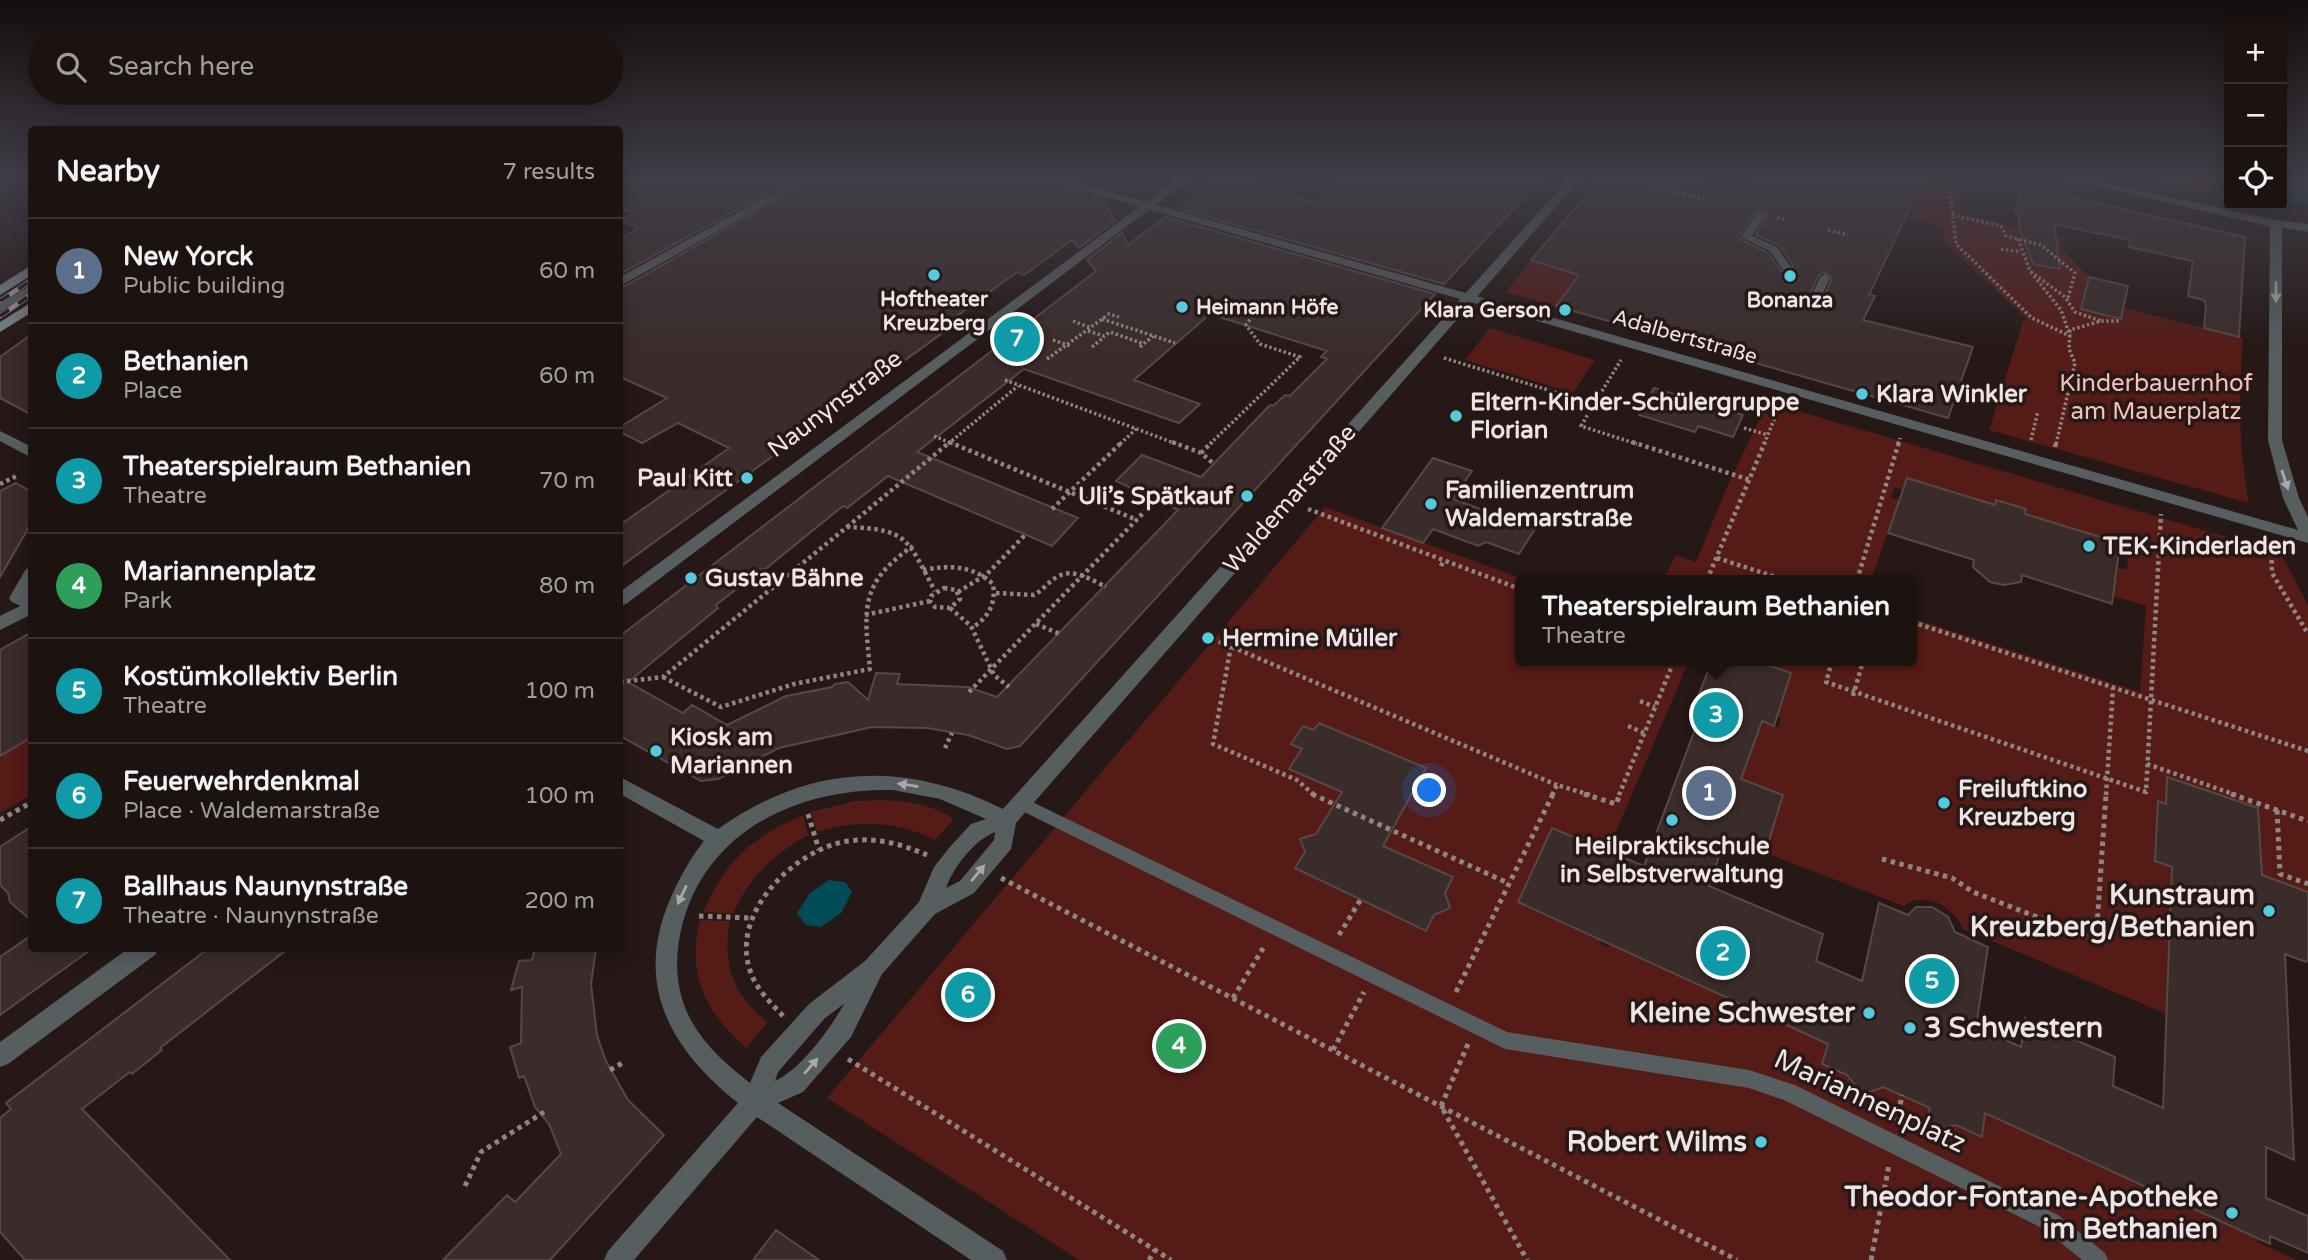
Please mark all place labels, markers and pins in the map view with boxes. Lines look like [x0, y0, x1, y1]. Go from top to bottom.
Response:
marker: Hoftheater Kreuzberg [926, 267, 942, 283]
marker: Bonanza [1782, 268, 1798, 284]
place label: Hoftheater Kreuzberg [880, 287, 989, 336]
place label: Bonanza [1747, 288, 1833, 313]
place label: Heimann Höfe [1196, 295, 1338, 320]
place label: Klara Gerson [1423, 298, 1551, 323]
marker: Heimann Höfe [1174, 299, 1190, 315]
marker: Klara Gerson [1557, 302, 1573, 318]
pin: 7 [994, 313, 1040, 365]
place label: Klara Winkler [1876, 380, 2028, 409]
marker: Klara Winkler [1854, 386, 1870, 402]
place label: Eltern-Kinder-Schülergruppe Florian [1470, 388, 1800, 445]
marker: Eltern-Kinder-Schülergruppe Florian [1448, 408, 1464, 424]
place label: Paul Kitt [637, 464, 734, 493]
marker: Paul Kitt [739, 470, 755, 486]
place label: Familienzentrum Waldemarstraße [1445, 476, 1634, 533]
place label: Uli’s Spätkauf [1078, 482, 1234, 511]
marker: Uli’s Spätkauf [1239, 488, 1255, 504]
marker: Familienzentrum Waldemarstraße [1423, 496, 1439, 512]
place label: TEK-Kinderladen [2102, 532, 2296, 561]
marker: TEK-Kinderladen [2081, 538, 2097, 554]
place label: Gustav Bähne [705, 564, 864, 593]
marker: Gustav Bähne [683, 570, 699, 586]
place label: Hermine Müller [1222, 624, 1398, 653]
marker: Hermine Müller [1200, 630, 1216, 646]
pin: 3 [1693, 689, 1739, 741]
place label: Kiosk am Mariannen [670, 723, 793, 780]
marker: Kiosk am Mariannen [648, 743, 664, 759]
pin: 1 [1686, 767, 1732, 819]
place label: Freiluftkino Kreuzberg [1958, 775, 2087, 832]
marker: Freiluftkino Kreuzberg [1936, 795, 1952, 811]
marker: Heilpraktikschule in Selbstverwaltung [1664, 812, 1680, 828]
place label: Heilpraktikschule in Selbstverwaltung [1560, 832, 1784, 889]
place label: Kunstraum Kreuzberg/Bethanien [1970, 878, 2255, 944]
marker: Kunstraum Kreuzberg/Bethanien [2261, 903, 2277, 919]
pin: 2 [1700, 927, 1746, 979]
pin: 5 [1909, 955, 1955, 1007]
pin: 6 [945, 969, 991, 1021]
place label: Kleine Schwester [1629, 996, 1856, 1030]
marker: Kleine Schwester [1861, 1005, 1877, 1021]
place label: 3 Schwestern [1924, 1011, 2103, 1045]
pin: 4 [1156, 1020, 1202, 1072]
marker: 3 Schwestern [1902, 1020, 1918, 1036]
place label: Robert Wilms [1567, 1125, 1747, 1159]
marker: Robert Wilms [1753, 1134, 1769, 1150]
place label: Theodor-Fontane-Apotheke im Bethanien [1844, 1180, 2218, 1246]
marker: Theodor-Fontane-Apotheke im Bethanien [2224, 1205, 2240, 1221]

